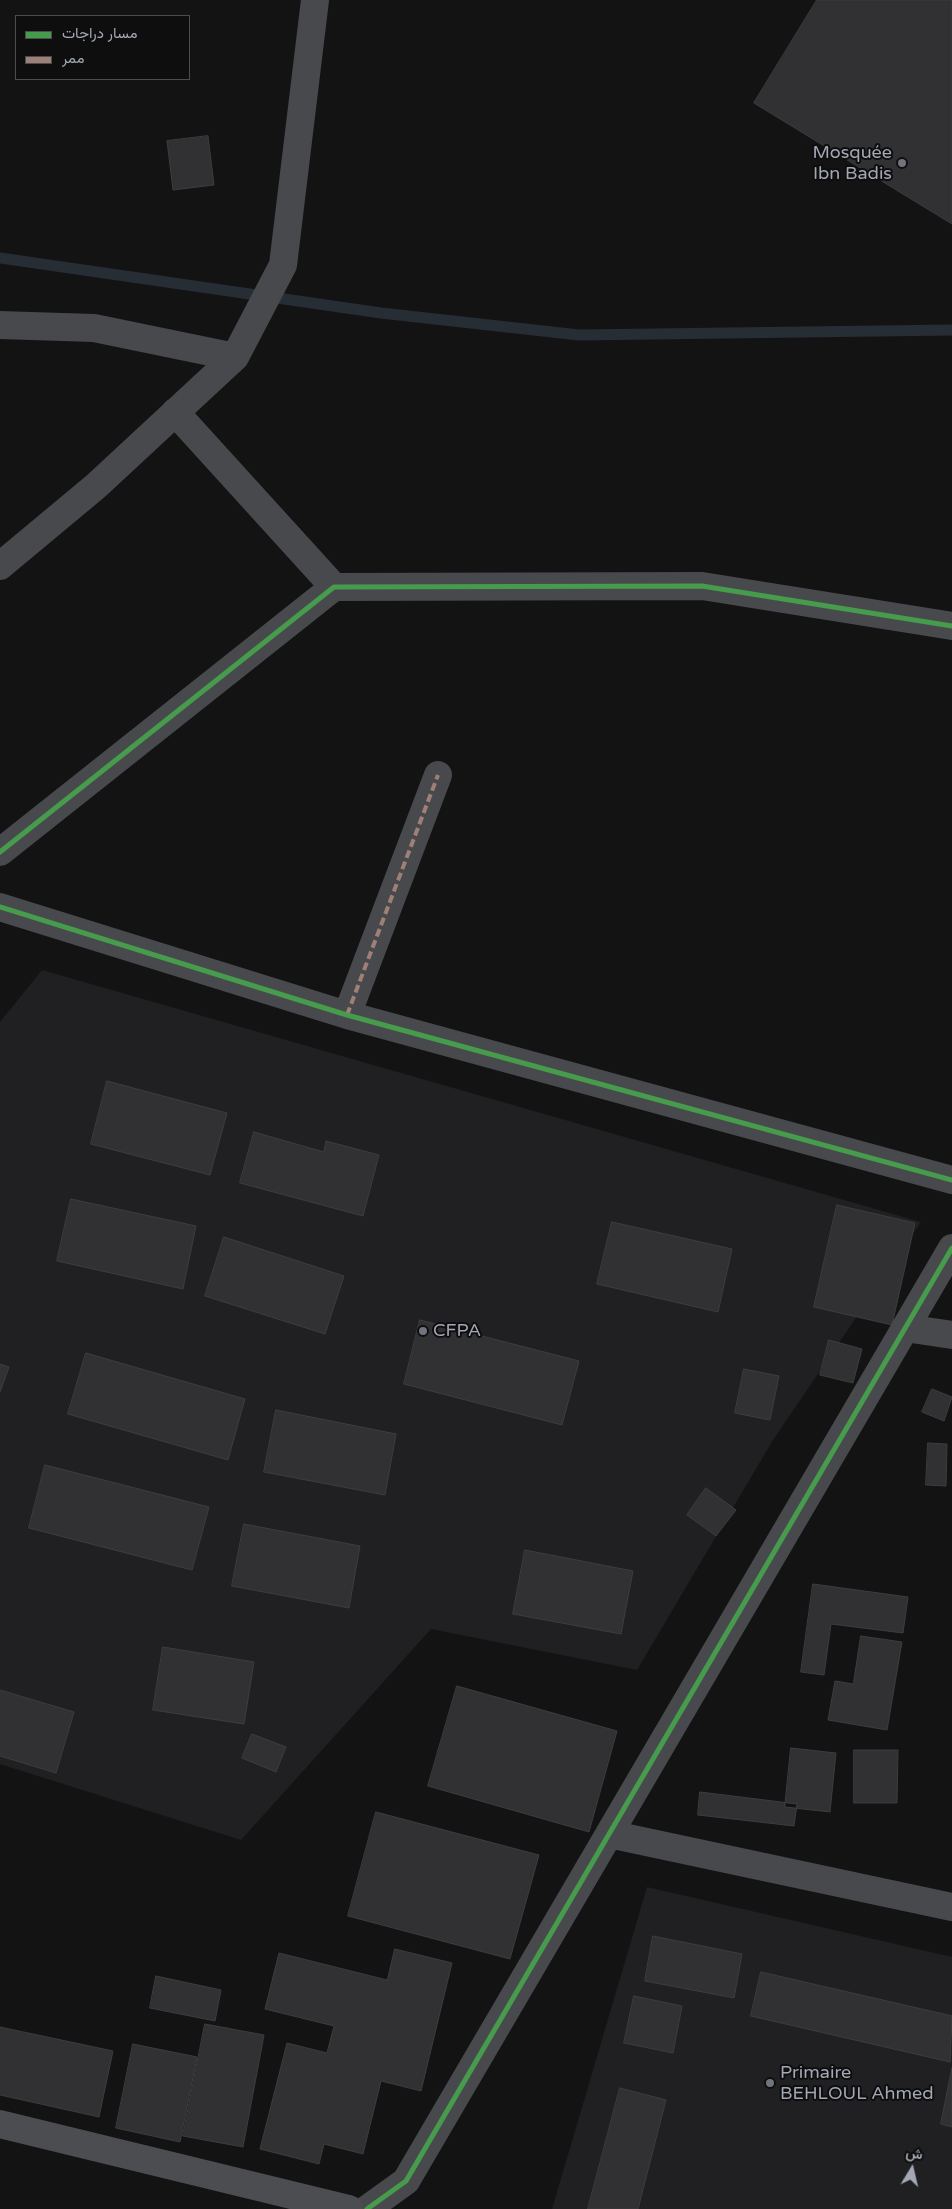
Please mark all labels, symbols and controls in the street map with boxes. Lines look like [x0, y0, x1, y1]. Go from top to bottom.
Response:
legend [15, 15, 190, 80]
text: مسار دراجات [62, 24, 137, 42]
text: ممر [62, 49, 84, 67]
place label: Mosquée Ibn Badis [813, 142, 892, 184]
marker: Mosquée Ibn Badis [896, 157, 908, 169]
place label: CFPA [433, 1320, 481, 1342]
marker: CFPA [417, 1325, 429, 1337]
place label: Primaire BEHLOUL Ahmed [780, 2062, 934, 2104]
marker: Primaire BEHLOUL Ahmed [764, 2077, 776, 2089]
north arrow [887, 2144, 937, 2194]
text: ش [905, 2144, 924, 2163]

